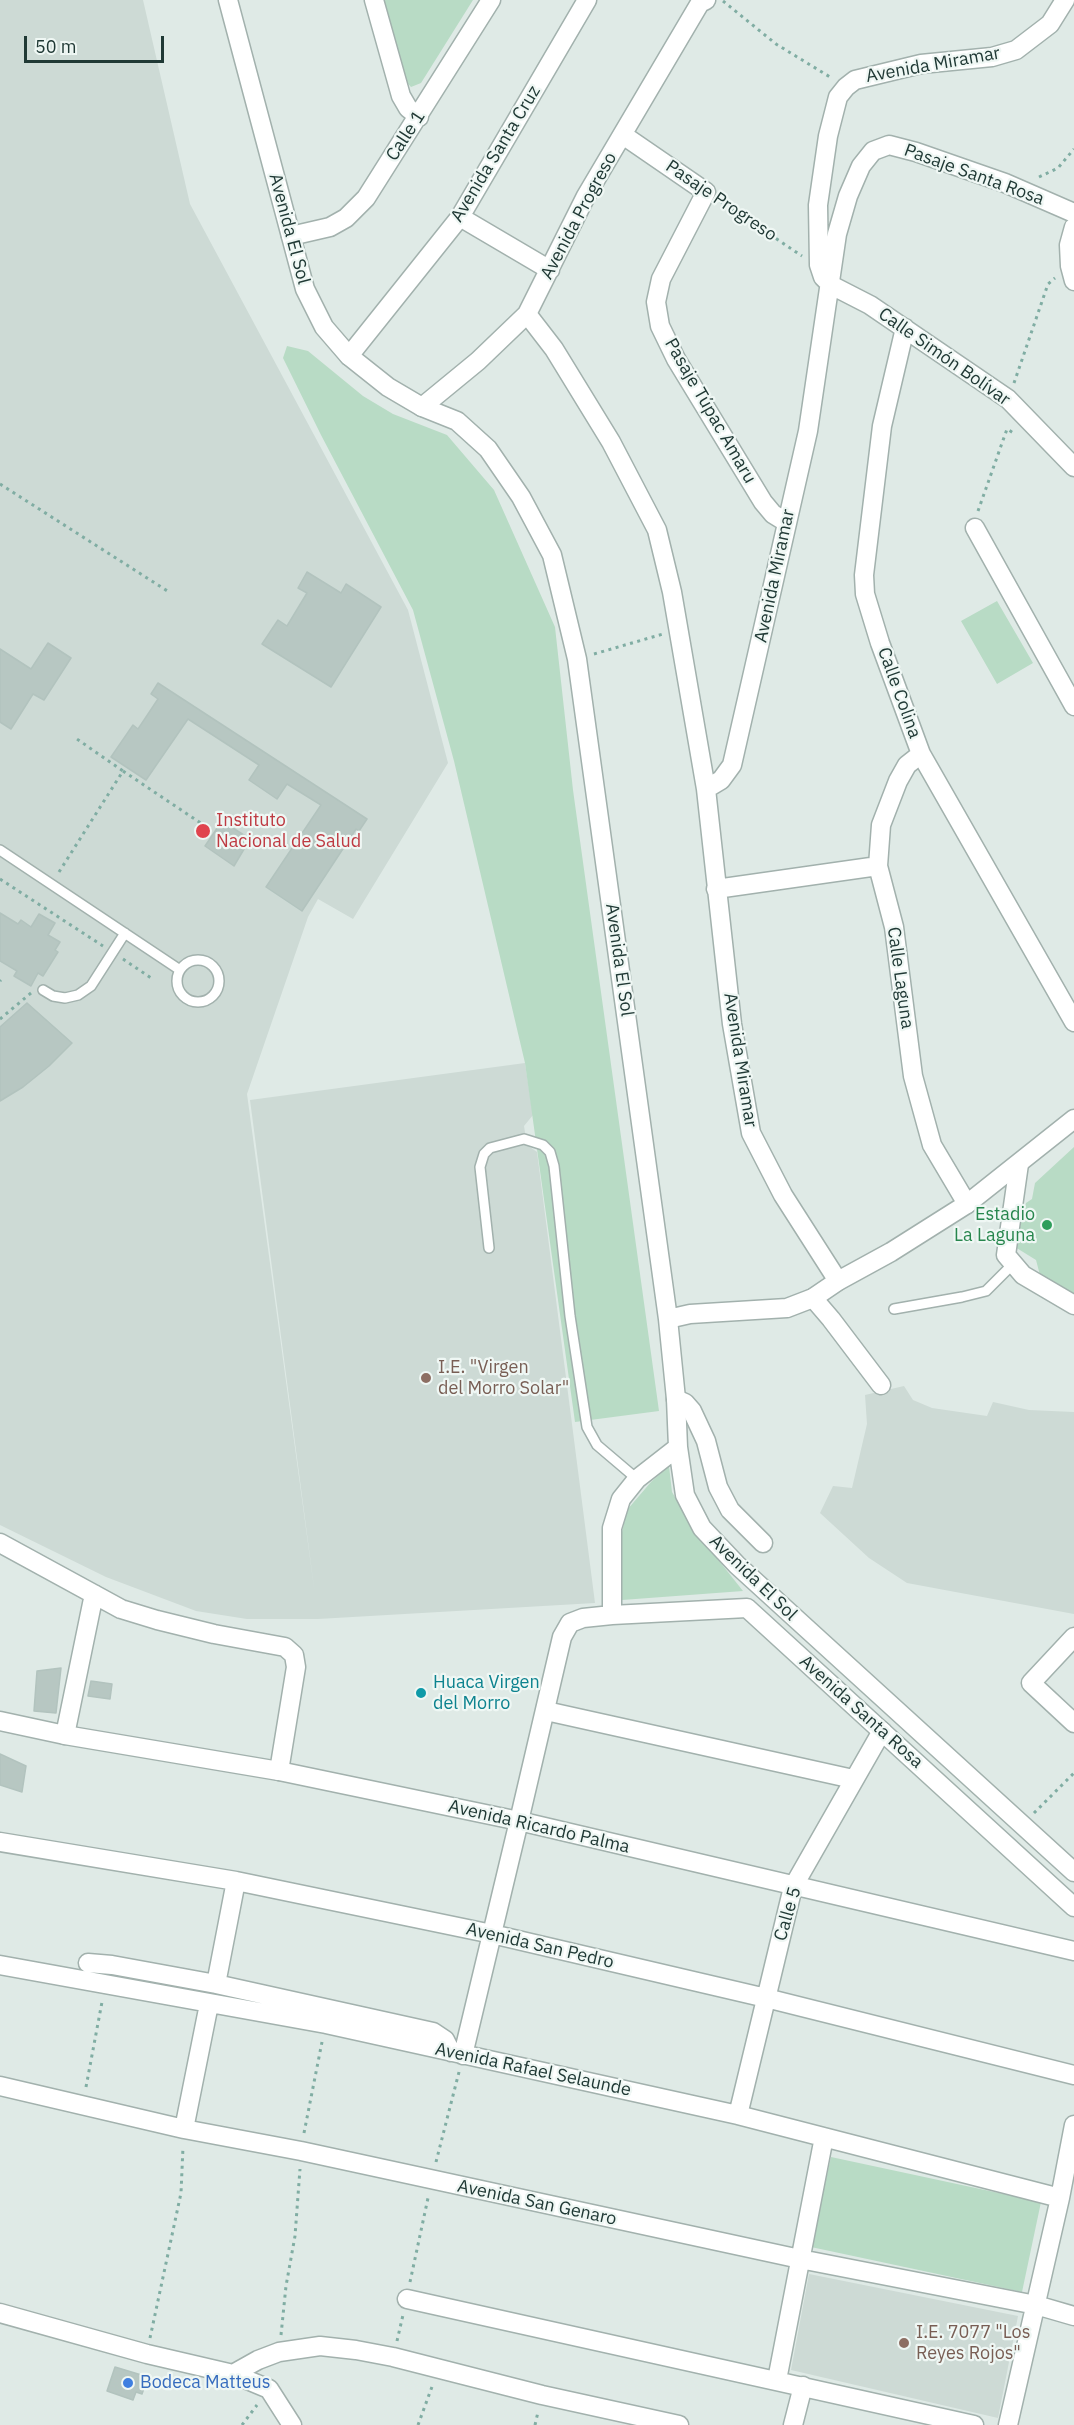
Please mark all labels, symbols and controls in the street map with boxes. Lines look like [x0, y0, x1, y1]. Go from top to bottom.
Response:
scale bar [27, 24, 166, 62]
text: 50 m [35, 35, 77, 58]
street label: Avenida Miramar [864, 43, 1002, 87]
street label: Avenida Santa Cruz [447, 82, 545, 226]
street label: Calle 1 [382, 107, 430, 165]
street label: Pasaje Santa Rosa [901, 140, 1047, 210]
street label: Avenida Progreso [536, 149, 622, 283]
street label: Pasaje Progreso [661, 156, 781, 246]
street label: Avenida El Sol [264, 171, 314, 287]
street label: Calle Simón Bolívar [874, 303, 1014, 411]
street label: Pasaje Túpac Amaru [660, 335, 760, 487]
street label: Avenida Miramar [750, 507, 800, 645]
street label: Calle Colina [873, 645, 925, 741]
place label: Instituto Nacional de Salud [216, 810, 361, 852]
marker: Instituto Nacional de Salud [194, 822, 212, 840]
street label: Avenida El Sol [600, 902, 638, 1018]
street label: Calle Laguna [882, 926, 918, 1030]
street label: Avenida Miramar [719, 991, 761, 1129]
place label: Estadio La Laguna [954, 1204, 1035, 1246]
marker: Estadio La Laguna [1040, 1218, 1054, 1232]
place label: I.E. "Virgen del Morro Solar" [438, 1357, 569, 1400]
marker: I.E. "Virgen del Morro Solar" [419, 1371, 433, 1385]
street label: Avenida El Sol [705, 1531, 801, 1625]
street label: Avenida Santa Rosa [795, 1651, 927, 1773]
place label: Huaca Virgen del Morro [433, 1672, 540, 1714]
marker: Huaca Virgen del Morro [414, 1686, 428, 1700]
street label: Avenida Ricardo Palma [446, 1796, 632, 1858]
street label: Calle 5 [770, 1884, 806, 1944]
street label: Avenida San Pedro [464, 1919, 616, 1973]
street label: Avenida Rafael Selaunde [433, 2039, 633, 2101]
street label: Avenida San Genaro [455, 2176, 619, 2230]
place label: I.E. 7077 "Los Reyes Rojos" [916, 2322, 1030, 2364]
marker: I.E. 7077 "Los Reyes Rojos" [897, 2336, 911, 2350]
place label: Bodeca Matteus [140, 2372, 271, 2394]
marker: Bodeca Matteus [121, 2376, 135, 2390]

